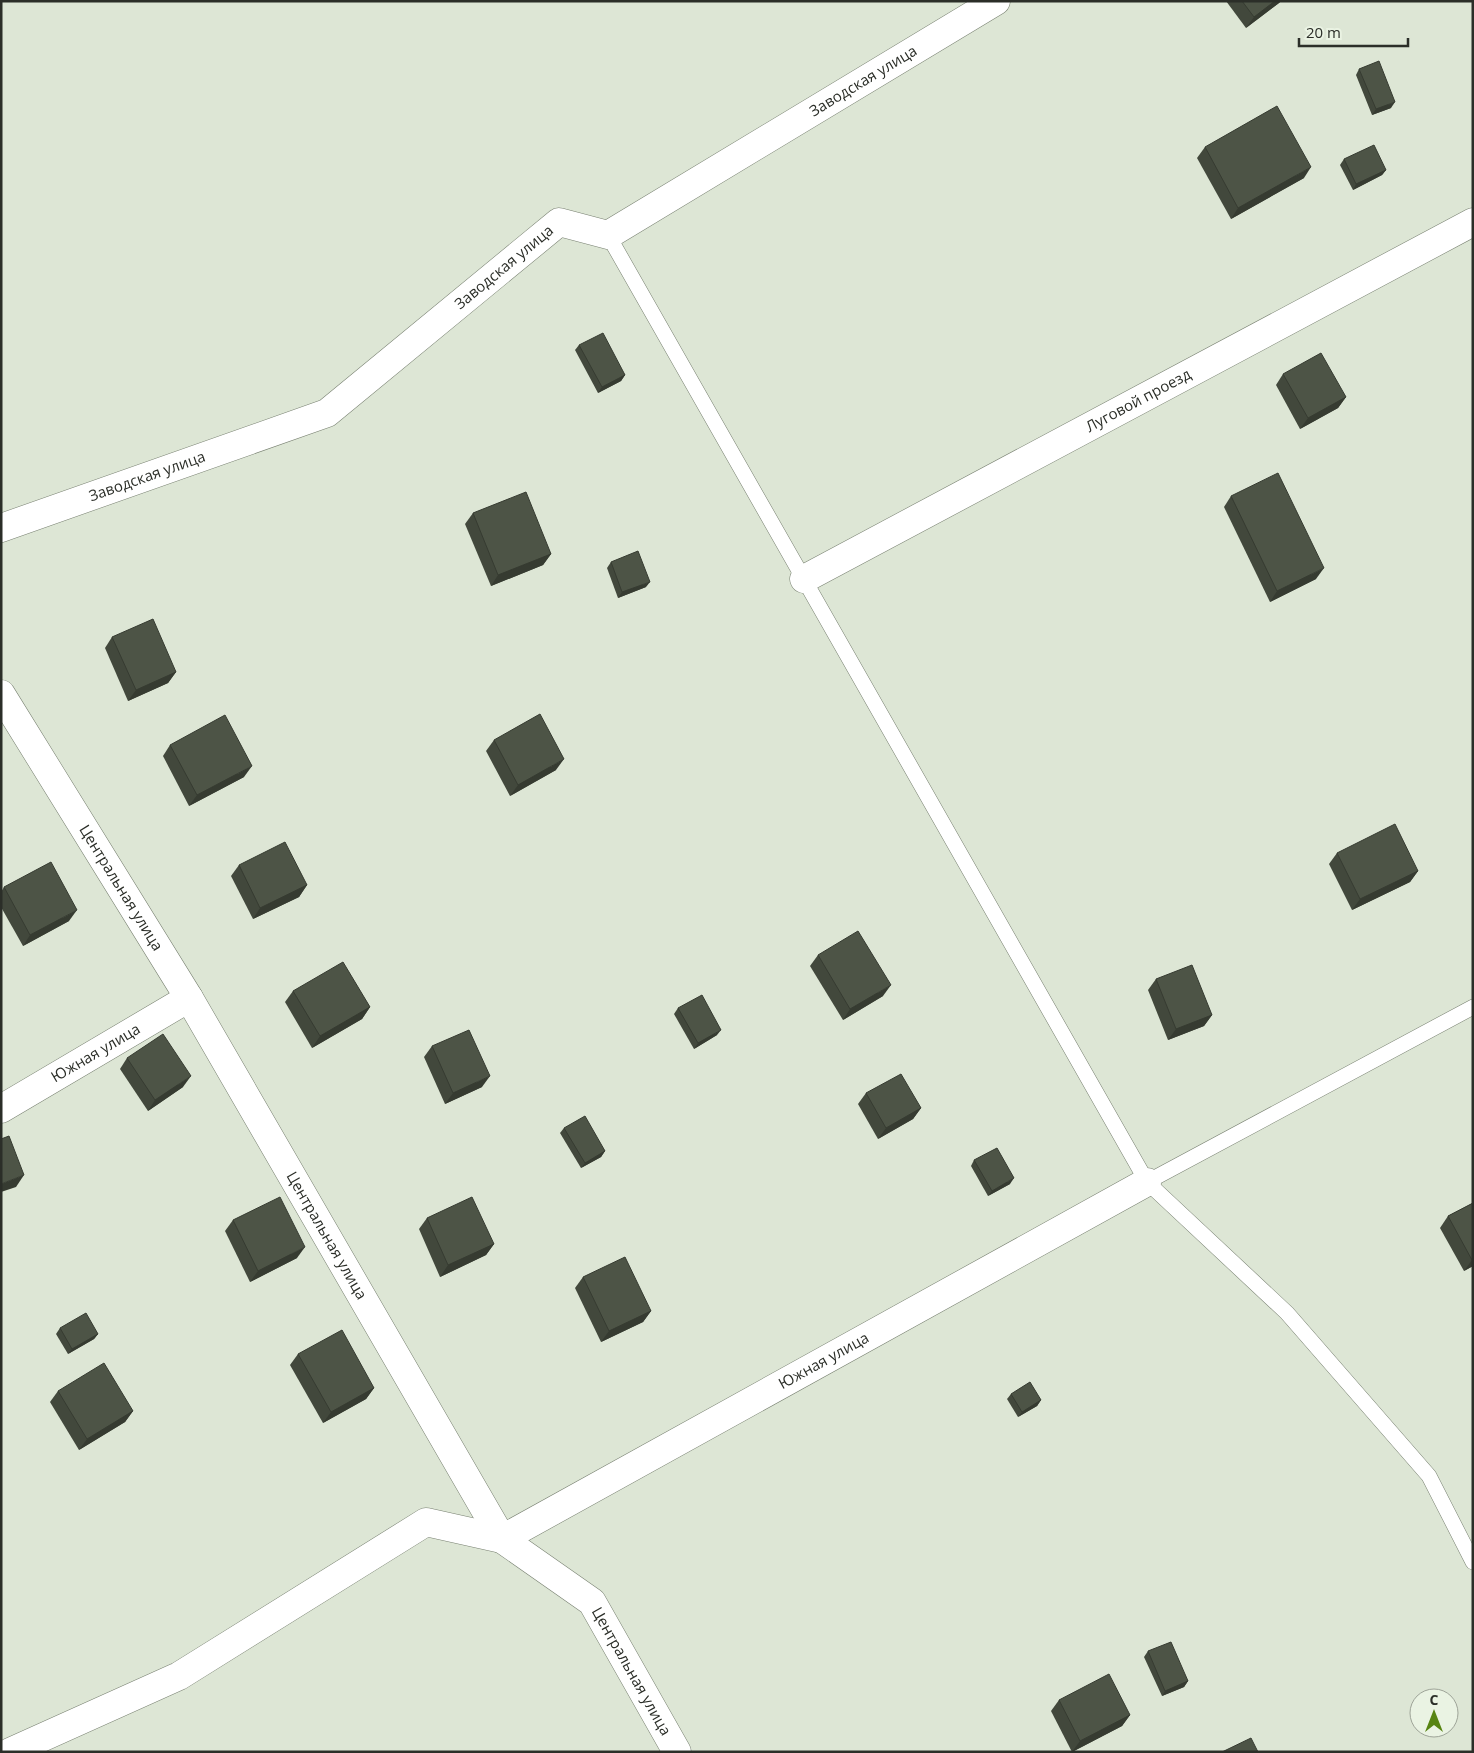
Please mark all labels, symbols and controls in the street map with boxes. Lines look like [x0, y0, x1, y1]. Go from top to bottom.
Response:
scale bar [1299, 15, 1408, 47]
text: 20 m [1306, 22, 1341, 42]
street label: Заводская улица [805, 40, 920, 120]
street label: Заводская улица [450, 220, 557, 313]
street label: Луговой проезд [1082, 363, 1194, 436]
street label: Заводская улица [86, 446, 208, 505]
street label: Центральная улица [75, 821, 168, 954]
street label: Южная улица [47, 1018, 143, 1086]
street label: Центральная улица [283, 1168, 372, 1303]
street label: Южная улица [775, 1327, 872, 1393]
street label: Центральная улица [588, 1603, 676, 1739]
north arrow [1409, 1688, 1459, 1738]
text: С [1430, 1690, 1439, 1709]

